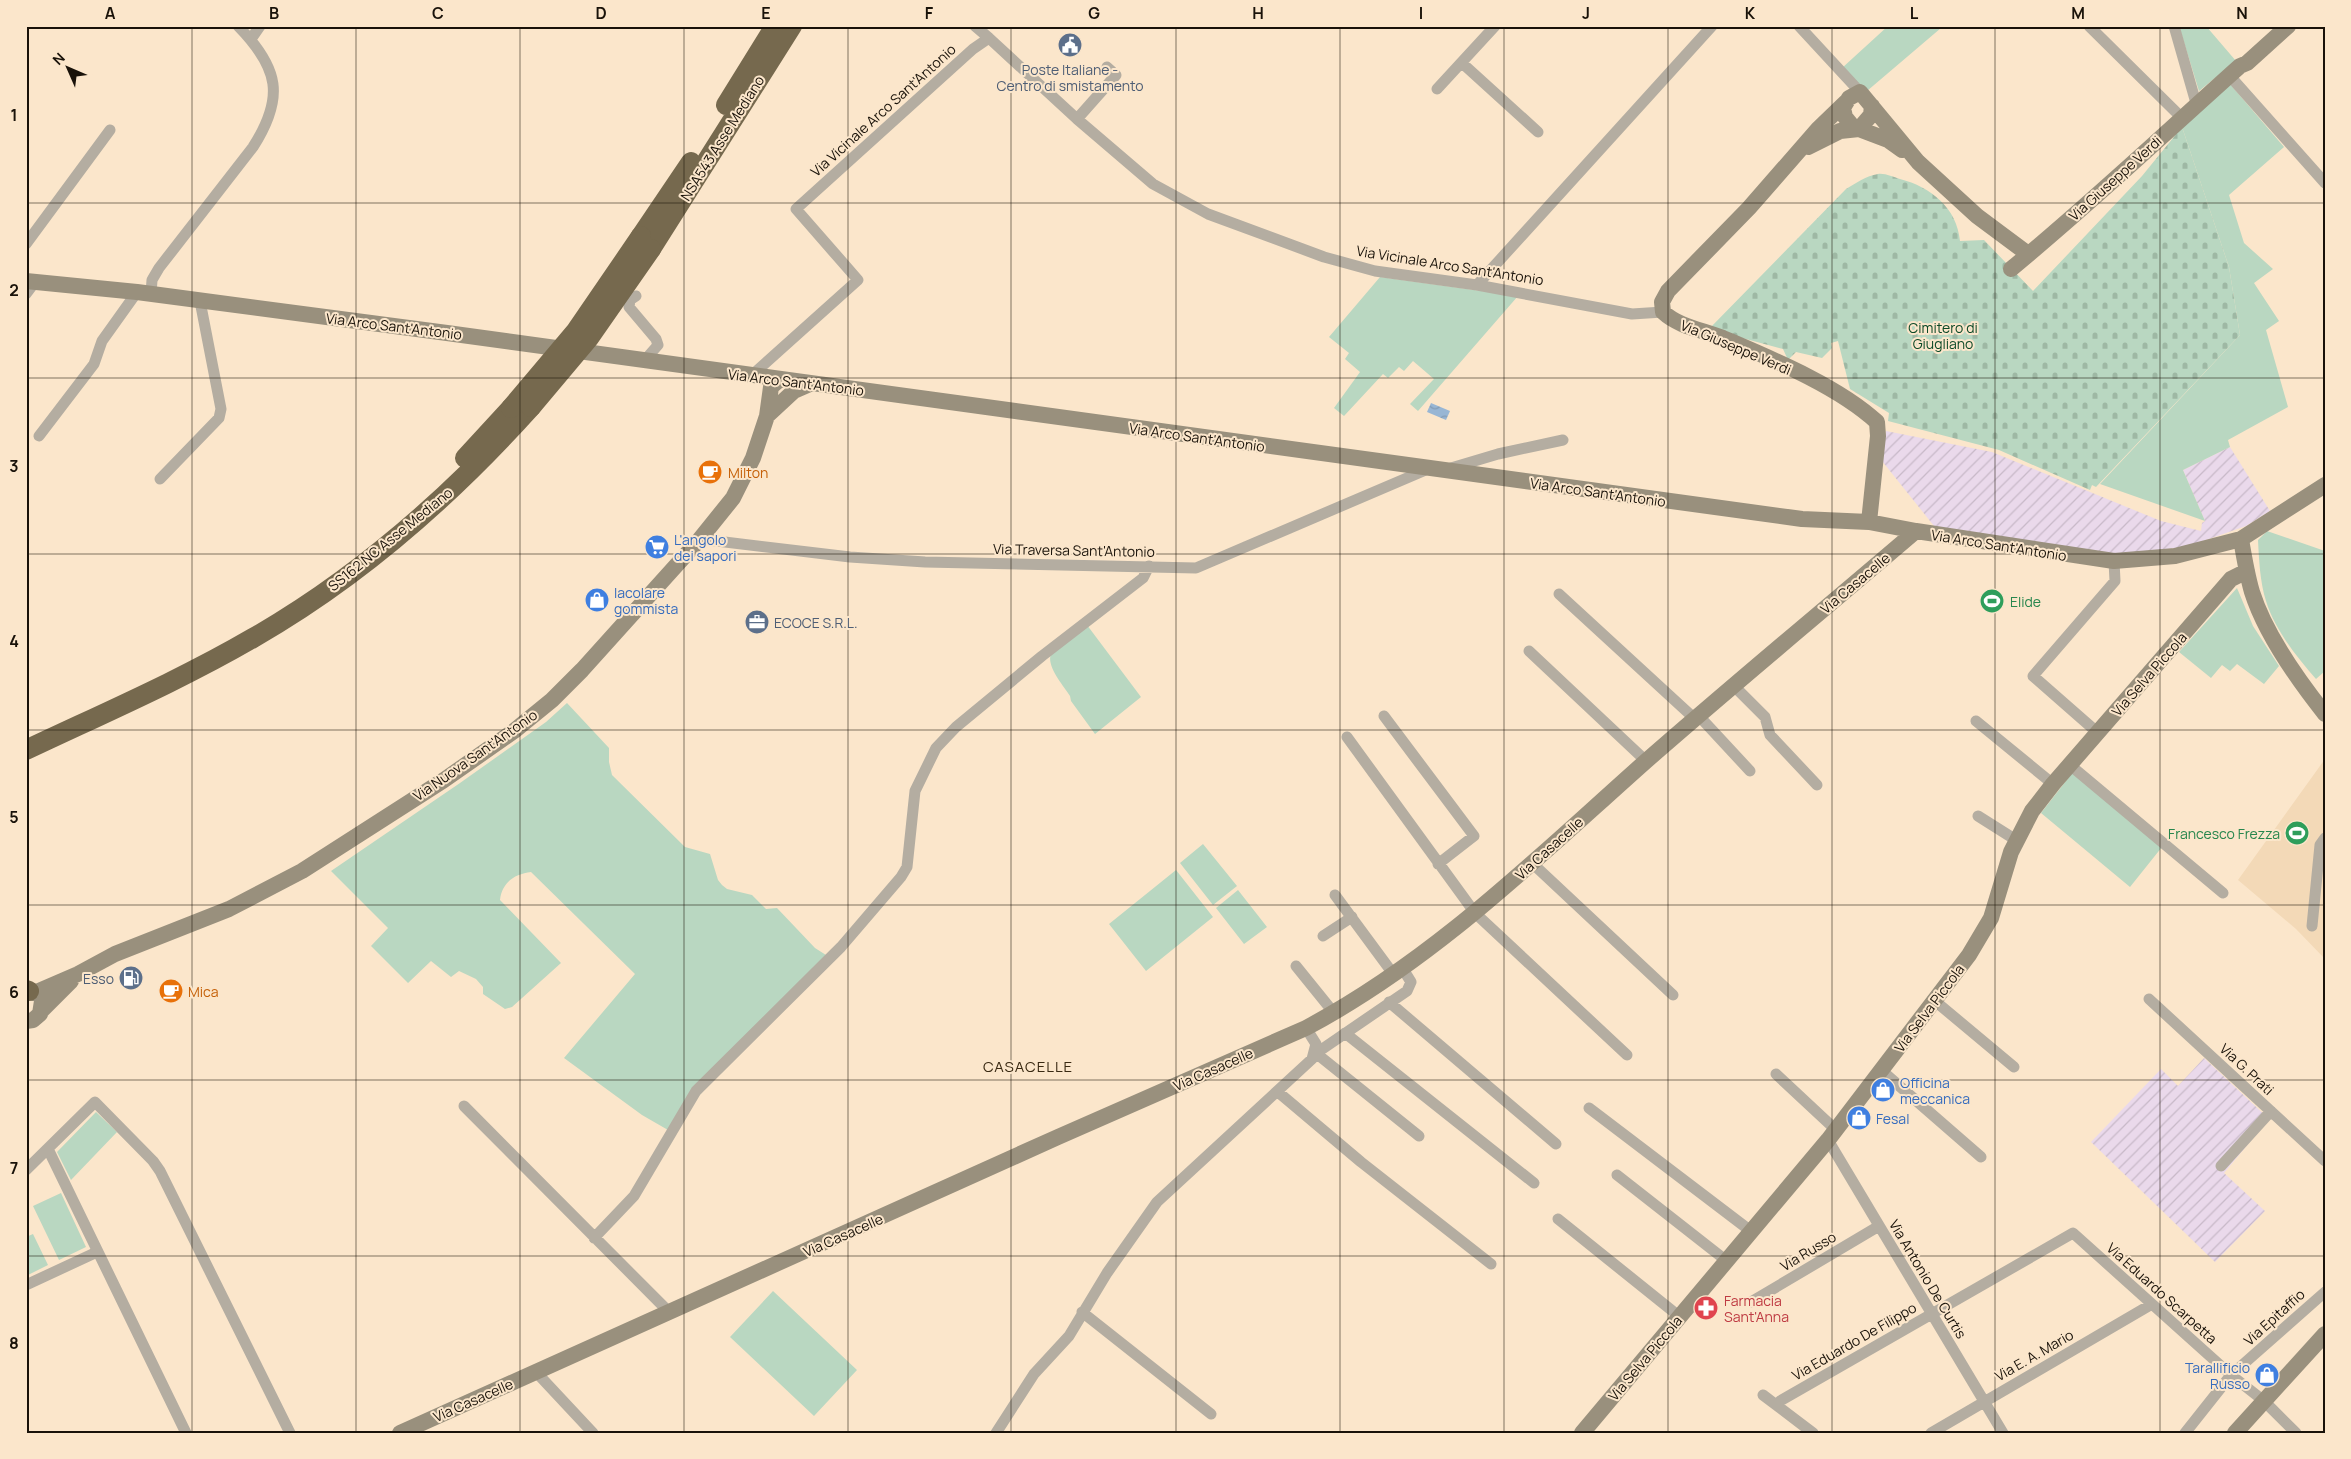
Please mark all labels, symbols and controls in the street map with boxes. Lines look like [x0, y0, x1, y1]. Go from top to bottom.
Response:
text: A [105, 2, 116, 24]
text: B [269, 2, 279, 24]
text: C [432, 2, 444, 24]
text: D [595, 2, 607, 24]
text: E [761, 2, 771, 24]
text: F [925, 2, 934, 24]
text: G [1088, 2, 1100, 24]
text: H [1252, 2, 1264, 24]
text: I [1419, 2, 1423, 24]
text: J [1582, 2, 1590, 24]
text: K [1745, 2, 1756, 24]
text: L [1910, 2, 1919, 24]
text: M [2071, 2, 2085, 24]
text: N [2236, 2, 2248, 24]
public building icon: Poste Italiane - Centro di smistamento [1057, 32, 1083, 58]
street label: Via Vicinale Arco Sant'Antonio [806, 40, 960, 180]
north arrow [42, 42, 92, 92]
text: N [48, 48, 69, 69]
place label: Poste Italiane - Centro di smistamento [996, 60, 1144, 95]
street label: NSA543 Asse Mediano [676, 72, 768, 204]
text: 1 [10, 104, 18, 126]
street label: Via Giuseppe Verdi [2065, 131, 2165, 225]
street label: Via Vicinale Arco Sant'Antonio [1355, 241, 1545, 289]
text: 2 [9, 279, 19, 301]
street label: Via Arco Sant'Antonio [325, 308, 463, 344]
street label: Via Giuseppe Verdi [1678, 315, 1794, 379]
park label: Cimitero di Giugliano [1908, 318, 1978, 353]
street label: Via Arco Sant'Antonio [727, 364, 865, 400]
street label: Via Arco Sant'Antonio [1128, 418, 1266, 456]
text: 3 [9, 455, 19, 477]
cafe icon: Milton [697, 459, 723, 485]
place label: Milton [728, 463, 768, 482]
street label: Via Arco Sant'Antonio [1529, 473, 1667, 511]
street label: SS162 NC Asse Mediano [324, 483, 456, 595]
street label: Via Arco Sant'Antonio [1930, 525, 2068, 565]
place label: L'angolo dei sapori [674, 530, 737, 565]
supermarket icon: L'angolo dei sapori [644, 534, 670, 560]
street label: Via Traversa Sant'Antonio [993, 539, 1155, 561]
street label: Via Casacelle [1816, 548, 1894, 618]
place label: Iacolare gommista [614, 583, 678, 618]
shop icon: Iacolare gommista [584, 587, 610, 613]
sports icon: Elide [1979, 588, 2005, 614]
place label: Elide [2010, 592, 2041, 611]
office icon: ECOCE S.R.L. [744, 609, 770, 635]
place label: ECOCE S.R.L. [774, 613, 857, 632]
street label: Via Selva Piccola [2107, 628, 2191, 720]
text: 4 [9, 630, 19, 652]
street label: Via Nuova Sant'Antonio [409, 705, 541, 805]
text: 5 [9, 806, 19, 828]
street label: Via Casacelle [1511, 812, 1587, 884]
sports icon: Francesco Frezza [2284, 820, 2310, 846]
place label: Francesco Frezza [2168, 824, 2280, 843]
street label: Via Selva Piccola [1890, 960, 1968, 1056]
fuel station icon: Esso [118, 965, 144, 991]
place label: Esso [83, 969, 114, 988]
cafe icon: Mica [158, 978, 184, 1004]
text: 6 [9, 981, 19, 1003]
place label: Mica [188, 982, 219, 1001]
street label: Via G. Prati [2216, 1039, 2278, 1099]
street label: Via Casacelle [1170, 1043, 1256, 1095]
district label: CASACELLE [983, 1056, 1073, 1077]
place label: Officina meccanica [1900, 1073, 1970, 1108]
shop icon: Officina meccanica [1870, 1077, 1896, 1103]
shop icon: Fesal [1846, 1105, 1872, 1131]
place label: Fesal [1876, 1109, 1909, 1128]
text: 7 [10, 1157, 18, 1179]
street label: Via Casacelle [800, 1209, 886, 1261]
street label: Via Antonio De Curtis [1885, 1216, 1971, 1342]
street label: Via Russo [1776, 1227, 1840, 1275]
street label: Via Eduardo Scarpetta [2103, 1238, 2221, 1348]
street label: Via Epitaffio [2239, 1285, 2309, 1349]
place label: Farmacia Sant'Anna [1724, 1291, 1789, 1326]
pharmacy icon: Farmacia Sant'Anna [1693, 1295, 1719, 1321]
street label: Via Eduardo De Filippo [1788, 1298, 1920, 1384]
street label: Via Selva Piccola [1604, 1311, 1686, 1405]
street label: Via E. A. Mario [1991, 1325, 2077, 1385]
text: 8 [9, 1332, 19, 1354]
place label: Tarallificio Russo [2185, 1358, 2250, 1393]
shop icon: Tarallificio Russo [2254, 1362, 2280, 1388]
street label: Via Casacelle [430, 1374, 516, 1426]

